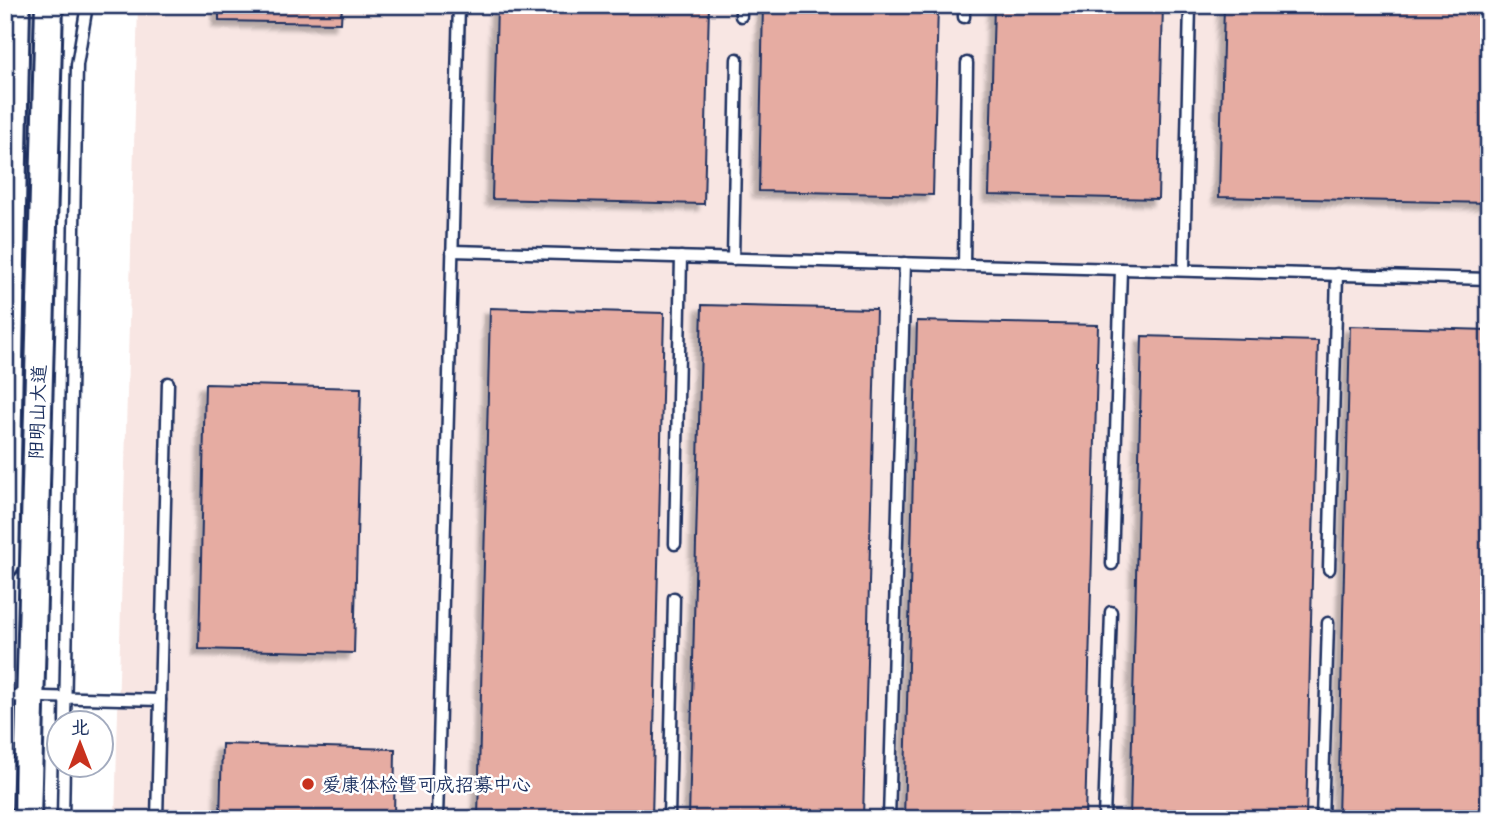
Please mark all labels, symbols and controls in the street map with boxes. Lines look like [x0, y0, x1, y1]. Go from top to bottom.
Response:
street label: 阳明山大道 [20, 364, 52, 460]
north arrow [46, 708, 116, 778]
text: 北 [70, 712, 90, 740]
place label: 爱康体检暨可成招募中心 [322, 769, 531, 797]
marker: 爱康体检暨可成招募中心 [300, 776, 316, 792]

